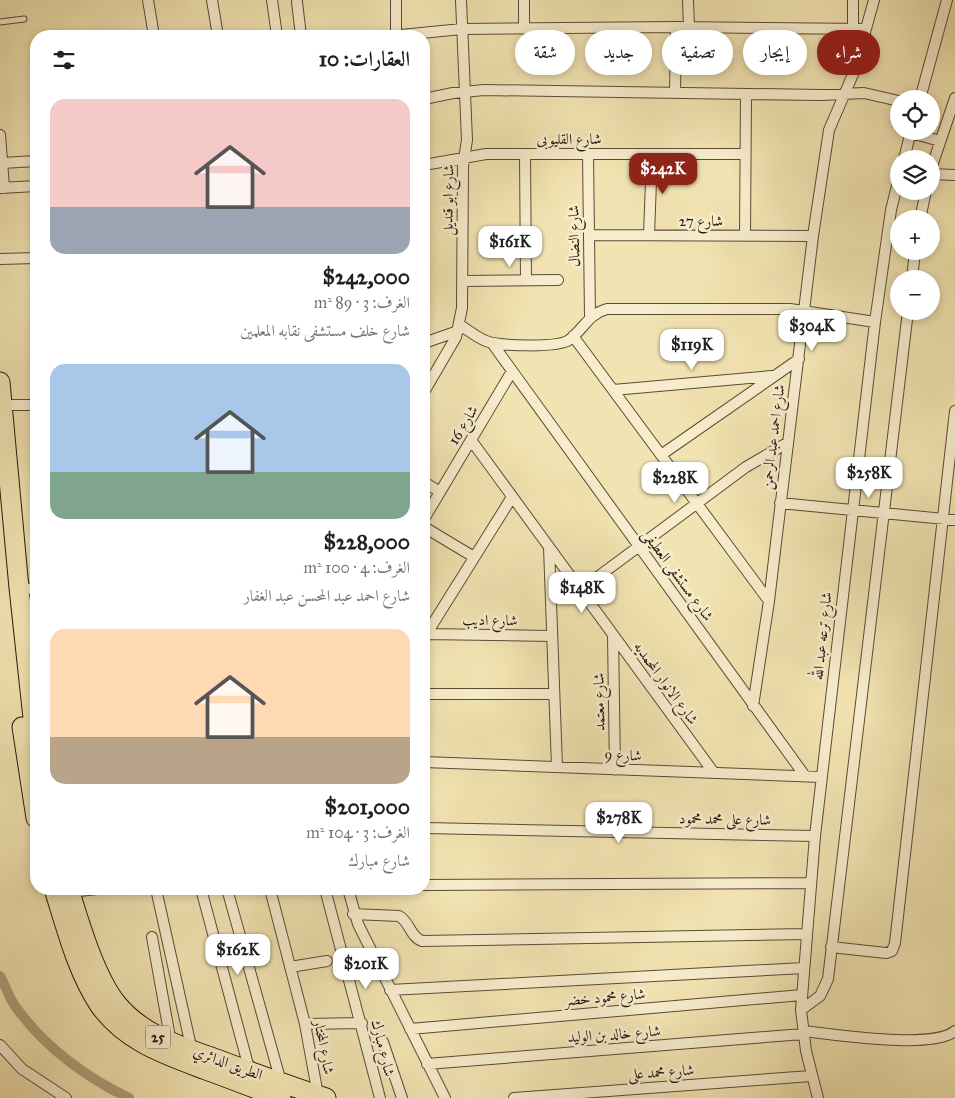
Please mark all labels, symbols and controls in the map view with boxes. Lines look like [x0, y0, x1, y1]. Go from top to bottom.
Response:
chip: شقة [515, 30, 575, 75]
chip: جديد [585, 30, 652, 75]
chip: تصفية [662, 30, 733, 75]
chip: إيجار [743, 30, 807, 75]
chip: شراء [817, 30, 880, 75]
icon: filters [50, 46, 78, 74]
text: العقارات: 10 [319, 46, 410, 72]
map controls [890, 90, 940, 320]
button: locate [890, 90, 940, 140]
street label: شارع القليوبى [537, 130, 601, 152]
icon: home [185, 132, 275, 222]
button: layers [890, 150, 940, 200]
pin: $242K [628, 152, 698, 195]
text: $242K [640, 159, 686, 178]
street label: شارع ابو قنديل [438, 164, 462, 236]
street label: شارع النضال [564, 205, 588, 267]
button: + [890, 210, 940, 260]
street label: شارع 27 [679, 212, 723, 234]
pin: $161K [475, 226, 545, 268]
text: $161K [489, 232, 531, 251]
text: $242,000 [322, 264, 410, 290]
button: − [890, 270, 940, 320]
text: الغرف: 3 · 89 m² [314, 293, 410, 312]
pin: $304K [777, 310, 847, 352]
text: $304K [789, 316, 835, 335]
text: شارع خلف مستشفى نقابه المعلمين [240, 321, 410, 340]
pin: $119K [657, 328, 727, 371]
text: $119K [671, 335, 713, 354]
street label: شارع احمد عبد الرحمن [758, 383, 792, 491]
icon: home [185, 397, 275, 487]
street label: شارع 16 [444, 402, 485, 450]
pin: $258K [834, 456, 904, 499]
pin: $228K [640, 462, 710, 504]
text: $258K [847, 463, 891, 482]
text: $228K [652, 468, 698, 487]
street label: شارع مستشفى العطيفى [635, 525, 717, 627]
text: $228,000 [323, 529, 410, 555]
text: الغرف: 4 · 100 m² [303, 558, 410, 577]
pin: $148K [547, 572, 617, 614]
text: $148K [560, 578, 604, 597]
text: شارع احمد عبد المحسن عبد الغفار [243, 586, 410, 605]
street label: شارع ترعه عبد الله [805, 591, 840, 681]
street label: شارع اديب [462, 611, 518, 633]
street label: شارع الانوار المحمديه [627, 638, 702, 730]
icon: home [185, 662, 275, 752]
street label: شارع معتمد [589, 673, 613, 731]
street label: شارع 9 [604, 745, 642, 769]
text: $201,000 [325, 794, 410, 820]
pin: $278K [584, 802, 654, 844]
text: $278K [596, 808, 642, 827]
street label: شارع على محمد محمود [679, 809, 771, 833]
text: الغرف: 3 · 104 m² [306, 823, 410, 842]
text: شارع مبارك [348, 851, 410, 870]
pin: $162K [203, 934, 273, 976]
text: $162K [216, 940, 260, 959]
pin: $201K [331, 948, 401, 990]
text: $201K [344, 954, 388, 973]
street label: شارع محمود خضر [562, 984, 647, 1014]
street label: شارع المختار [306, 1016, 338, 1077]
street label: شارع مبارك [363, 1018, 399, 1079]
street label: شارع خالد بن الوليد [567, 1022, 661, 1050]
road number: 25 [146, 1026, 170, 1048]
street label: الطريق الدائري [190, 1042, 265, 1087]
street label: شارع محمد على [627, 1061, 695, 1087]

